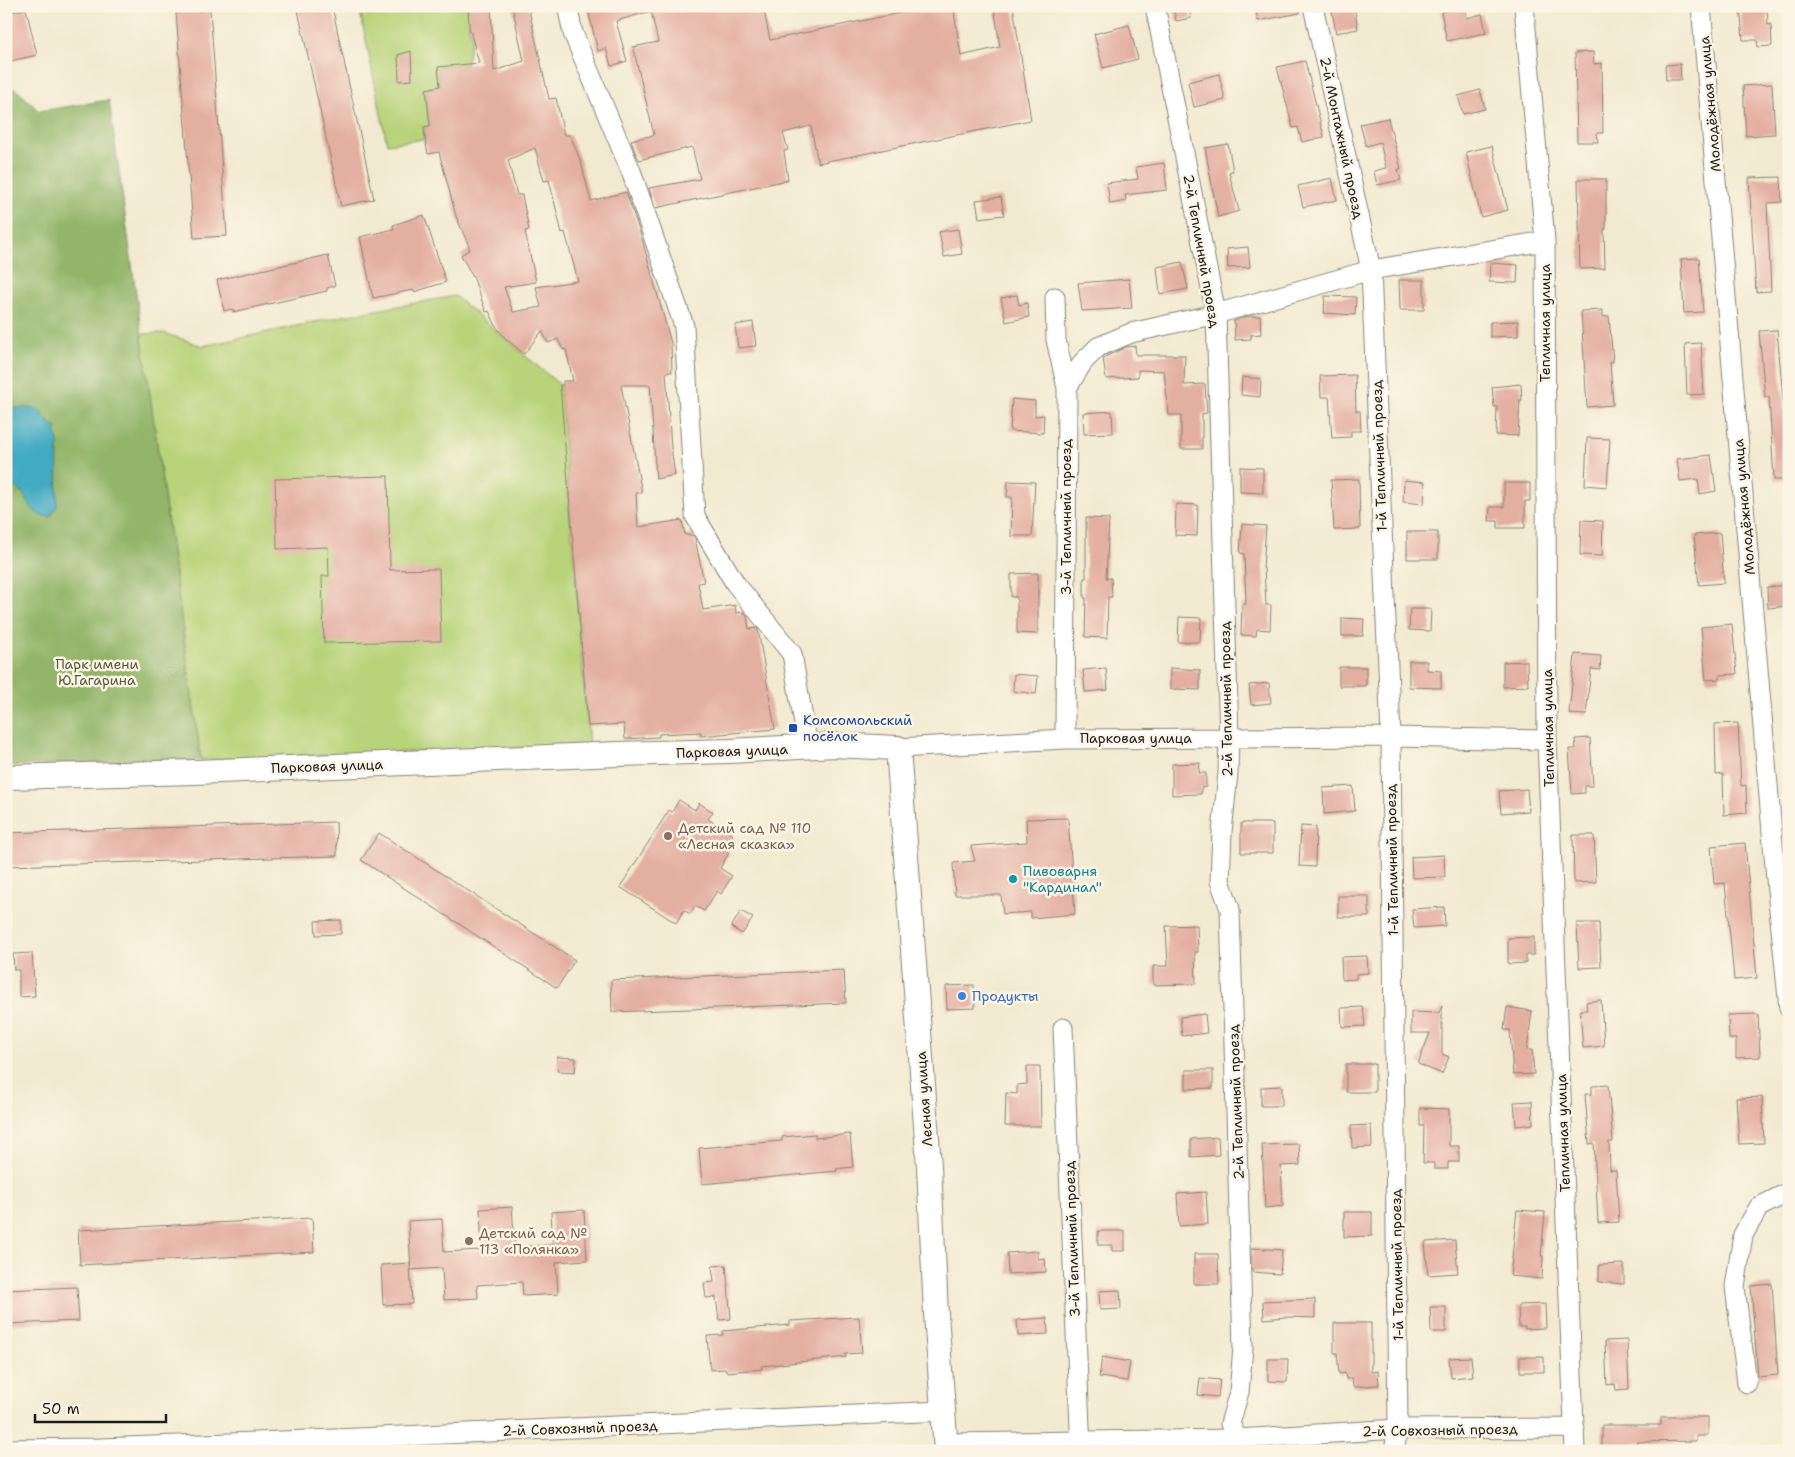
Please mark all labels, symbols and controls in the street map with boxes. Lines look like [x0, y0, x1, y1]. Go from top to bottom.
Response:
street label: Молодёжная улица [1695, 35, 1725, 173]
street label: 2-й Монтажный проезд [1316, 55, 1368, 221]
street label: 2-й Тепличный проезд [1180, 173, 1224, 329]
street label: Тепличная улица [1536, 264, 1554, 382]
street label: 1-й Тепличный проезд [1367, 380, 1391, 532]
street label: Молодёжная улица [1729, 438, 1759, 576]
street label: 3-й Тепличный проезд [1057, 439, 1075, 595]
street label: 2-й Тепличный проезд [1216, 621, 1236, 777]
park label: Парк имени Ю.Гагарина [55, 655, 139, 689]
street label: Тепличная улица [1538, 668, 1558, 787]
place label: Комсомольский посёлок [803, 711, 912, 745]
marker: Комсомольский посёлок [787, 722, 799, 734]
street label: Парковая улица [1080, 729, 1192, 747]
street label: Парковая улица [676, 740, 789, 762]
street label: Парковая улица [271, 755, 384, 777]
street label: 1-й Тепличный проезд [1382, 784, 1402, 936]
place label: Детский сад № 110 «Лесная сказка» [678, 819, 811, 853]
marker: Детский сад № 110 «Лесная сказка» [662, 830, 674, 842]
place label: Пивоварня "Кардинал" [1023, 862, 1102, 896]
marker: Пивоварня "Кардинал" [1007, 873, 1019, 885]
place label: Продукты [972, 987, 1039, 1005]
marker: Продукты [956, 990, 968, 1002]
street label: 2-й Тепличный проезд [1224, 1024, 1248, 1180]
street label: Лесная улица [912, 1051, 936, 1147]
street label: Тепличная улица [1552, 1073, 1574, 1192]
street label: 3-й Тепличный проезд [1060, 1160, 1084, 1317]
street label: 1-й Тепличный проезд [1387, 1189, 1407, 1341]
place label: Детский сад № 113 «Полянка» [479, 1224, 587, 1258]
marker: Детский сад № 113 «Полянка» [463, 1235, 475, 1247]
scale bar [35, 1392, 166, 1424]
text: 50 m [42, 1399, 80, 1419]
street label: 2-й Совхозный проезд [502, 1416, 658, 1440]
street label: 2-й Совхозный проезд [1362, 1420, 1518, 1440]

